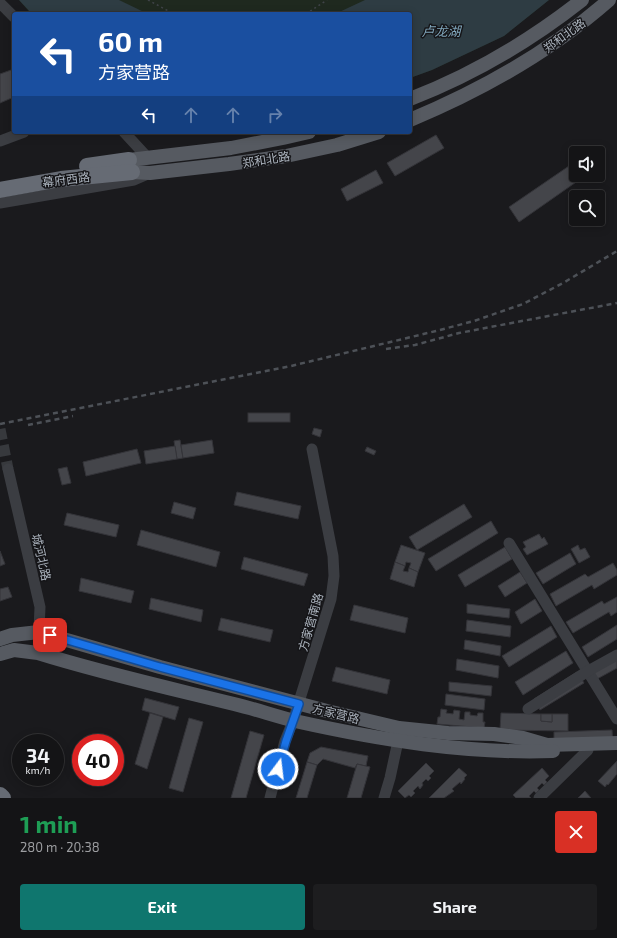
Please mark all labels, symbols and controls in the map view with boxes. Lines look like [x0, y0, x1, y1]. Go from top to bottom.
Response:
street label: 郑和北路 [540, 15, 588, 55]
water label: 卢龙湖 [421, 23, 462, 39]
text: 60 m [98, 24, 163, 58]
icon: left [32, 28, 84, 80]
text: 方家营路 [98, 61, 170, 83]
icon: left [138, 104, 160, 126]
icon: ahead [180, 104, 202, 126]
icon: ahead [222, 104, 244, 126]
icon: right [264, 104, 286, 126]
map controls [569, 146, 605, 226]
button: sound [569, 146, 605, 182]
street label: 郑和北路 [241, 148, 291, 170]
street label: 幕府西路 [41, 169, 91, 189]
button: search [569, 190, 605, 226]
street label: 城河北路 [30, 532, 54, 582]
street label: 方家营南路 [295, 591, 325, 653]
pin [33, 618, 67, 652]
icon: arrive [39, 624, 61, 646]
street label: 方家营路 [311, 700, 361, 726]
speed limit sign: 40 [72, 734, 124, 786]
text: 34 [26, 743, 50, 767]
position arrow [257, 748, 299, 790]
text: km/h [26, 764, 50, 776]
text: 1 min [20, 809, 78, 838]
button: close [555, 811, 597, 853]
text: 280 m · 20:38 [20, 839, 100, 855]
button: Exit [20, 884, 305, 930]
button: Share [313, 884, 597, 930]

